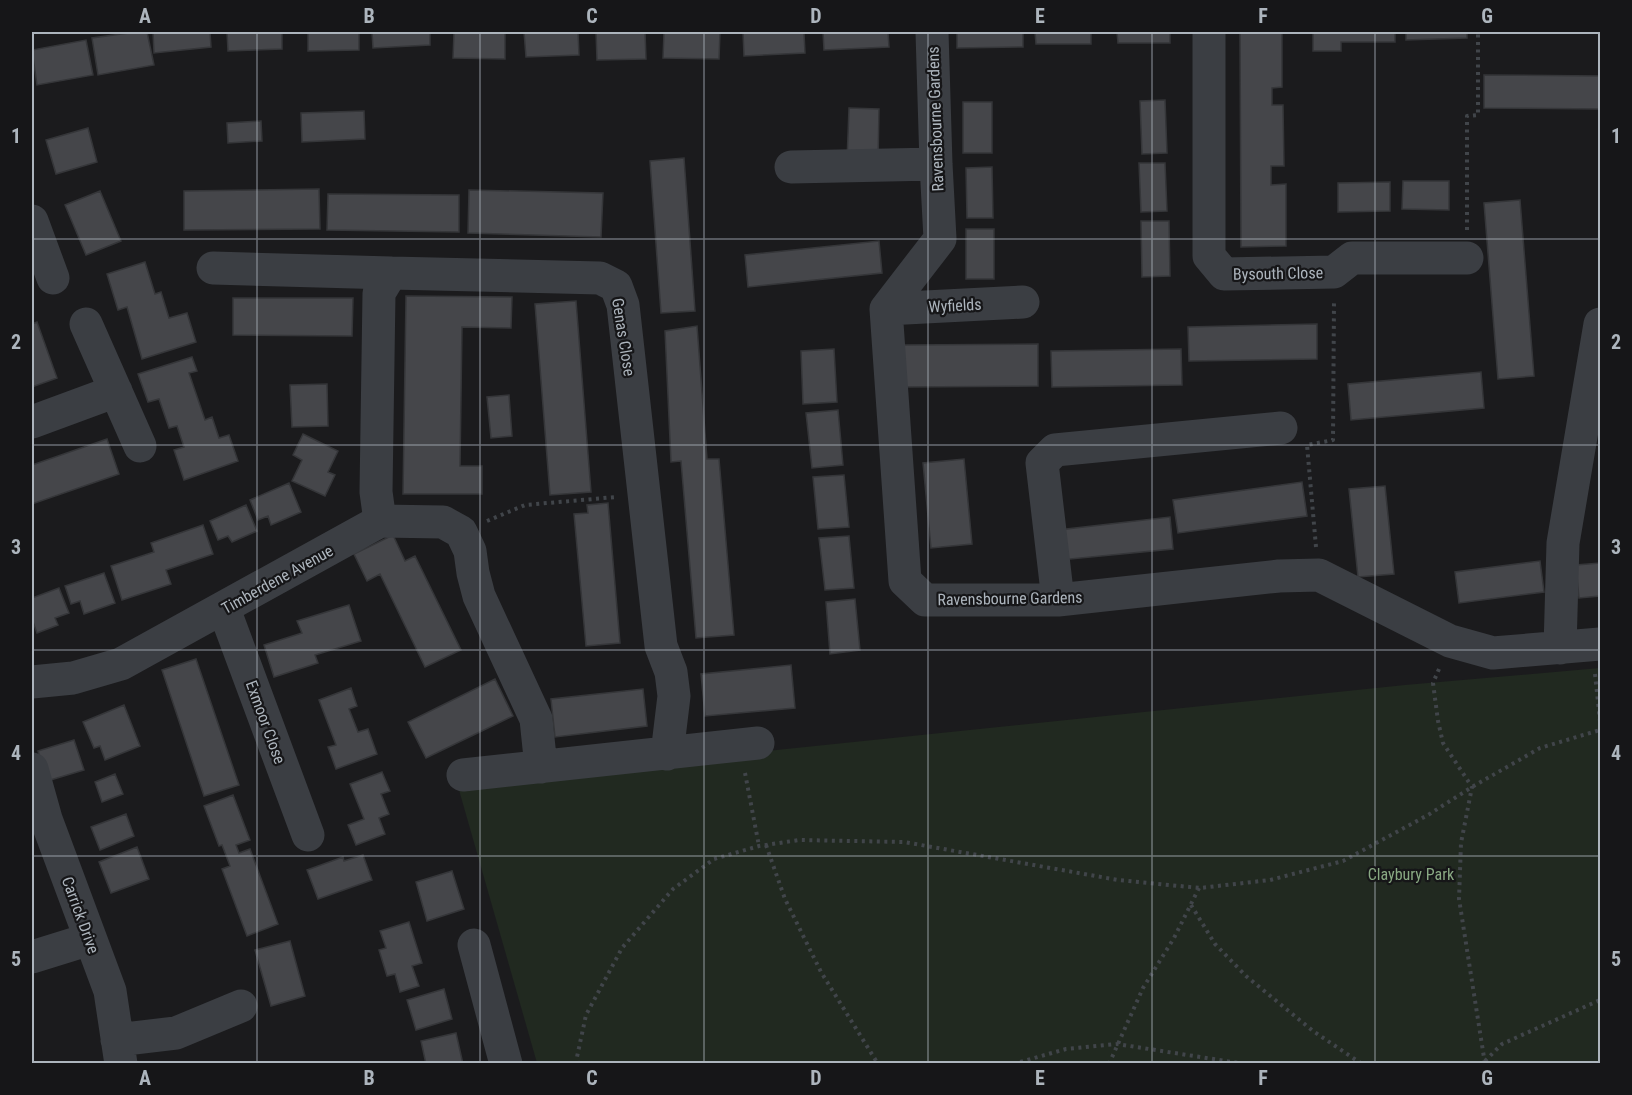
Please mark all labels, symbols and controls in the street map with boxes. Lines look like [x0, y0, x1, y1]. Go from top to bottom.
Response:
text: A [139, 4, 151, 28]
text: B [363, 4, 375, 28]
text: C [586, 4, 598, 28]
text: D [810, 4, 822, 28]
text: E [1035, 4, 1045, 28]
text: F [1258, 4, 1268, 28]
text: G [1481, 4, 1493, 28]
street label: Ravensbourne Gardens [923, 46, 948, 192]
text: 1 [11, 124, 21, 148]
text: 1 [1611, 124, 1621, 148]
street label: Bysouth Close [1233, 263, 1323, 284]
street label: Wyfields [928, 295, 982, 316]
street label: Genas Close [608, 297, 639, 378]
text: 2 [11, 330, 21, 354]
text: 2 [1611, 330, 1621, 354]
text: 3 [11, 535, 21, 559]
text: 3 [1611, 535, 1621, 559]
street label: Timberdene Avenue [218, 541, 336, 618]
street label: Ravensbourne Gardens [937, 588, 1083, 609]
street label: Exmoor Close [242, 678, 289, 766]
text: 4 [11, 741, 21, 765]
text: 4 [1611, 741, 1621, 765]
park label: Claybury Park [1368, 865, 1455, 884]
street label: Carrick Drive [58, 874, 103, 956]
text: 5 [11, 947, 21, 971]
text: 5 [1611, 947, 1621, 971]
text: A [139, 1066, 151, 1090]
text: B [363, 1066, 375, 1090]
text: C [586, 1066, 598, 1090]
text: D [810, 1066, 822, 1090]
text: E [1035, 1066, 1045, 1090]
text: F [1258, 1066, 1268, 1090]
text: G [1481, 1066, 1493, 1090]

